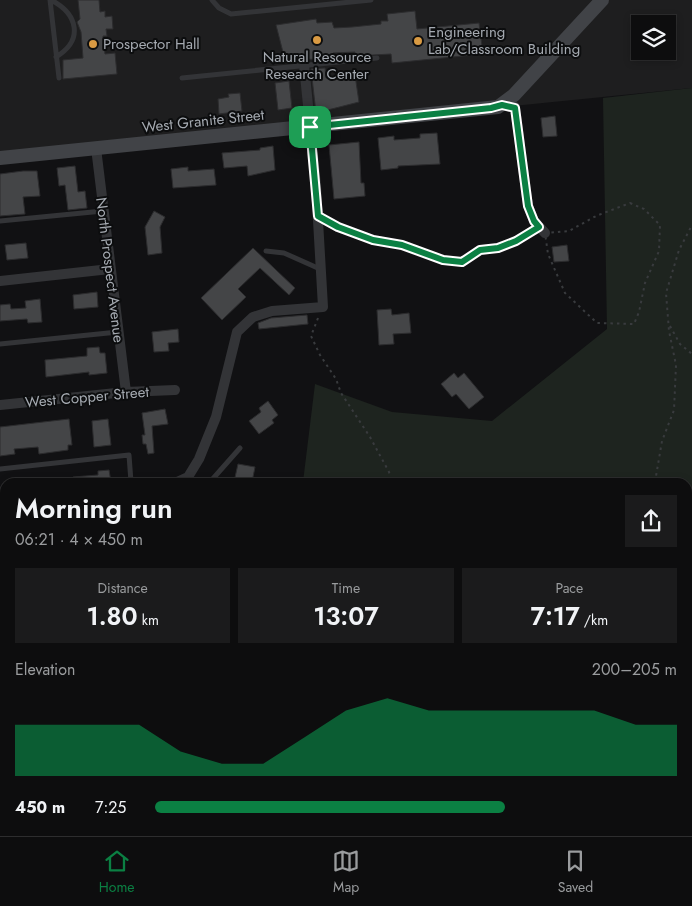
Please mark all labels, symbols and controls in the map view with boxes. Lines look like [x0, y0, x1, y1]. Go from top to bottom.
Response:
map controls [631, 15, 676, 60]
button: layers [631, 15, 676, 60]
place label: Engineering Lab/Classroom Building [428, 21, 580, 60]
place label: Prospector Hall [103, 33, 200, 55]
marker: Natural Resource Research Center [311, 34, 323, 46]
marker: Engineering Lab/Classroom Building [412, 35, 424, 47]
marker: Prospector Hall [87, 38, 99, 50]
place label: Natural Resource Research Center [263, 46, 372, 85]
street label: West Granite Street [141, 104, 266, 138]
pin [289, 106, 331, 148]
icon: arrive [296, 113, 324, 141]
street label: North Prospect Avenue [90, 196, 130, 344]
street label: West Copper Street [24, 381, 150, 413]
text: Morning run [15, 488, 173, 529]
button: share [625, 495, 677, 547]
text: 06:21 · 4 × 450 m [15, 528, 143, 551]
text: Distance [98, 578, 148, 598]
text: Time [332, 578, 360, 598]
text: Pace [555, 578, 583, 598]
text: 1.80 [86, 598, 138, 634]
text: 13:07 [313, 598, 379, 634]
text: 7:17 [531, 598, 580, 634]
text: km [138, 610, 159, 630]
text: /km [580, 610, 608, 630]
text: Elevation [15, 658, 75, 681]
text: 200–205 m [592, 658, 677, 681]
text: 450 m [15, 796, 65, 819]
text: 7:25 [95, 796, 126, 819]
tab: Home [99, 847, 135, 897]
tab: Map [332, 847, 360, 897]
tab: Saved [558, 847, 593, 897]

